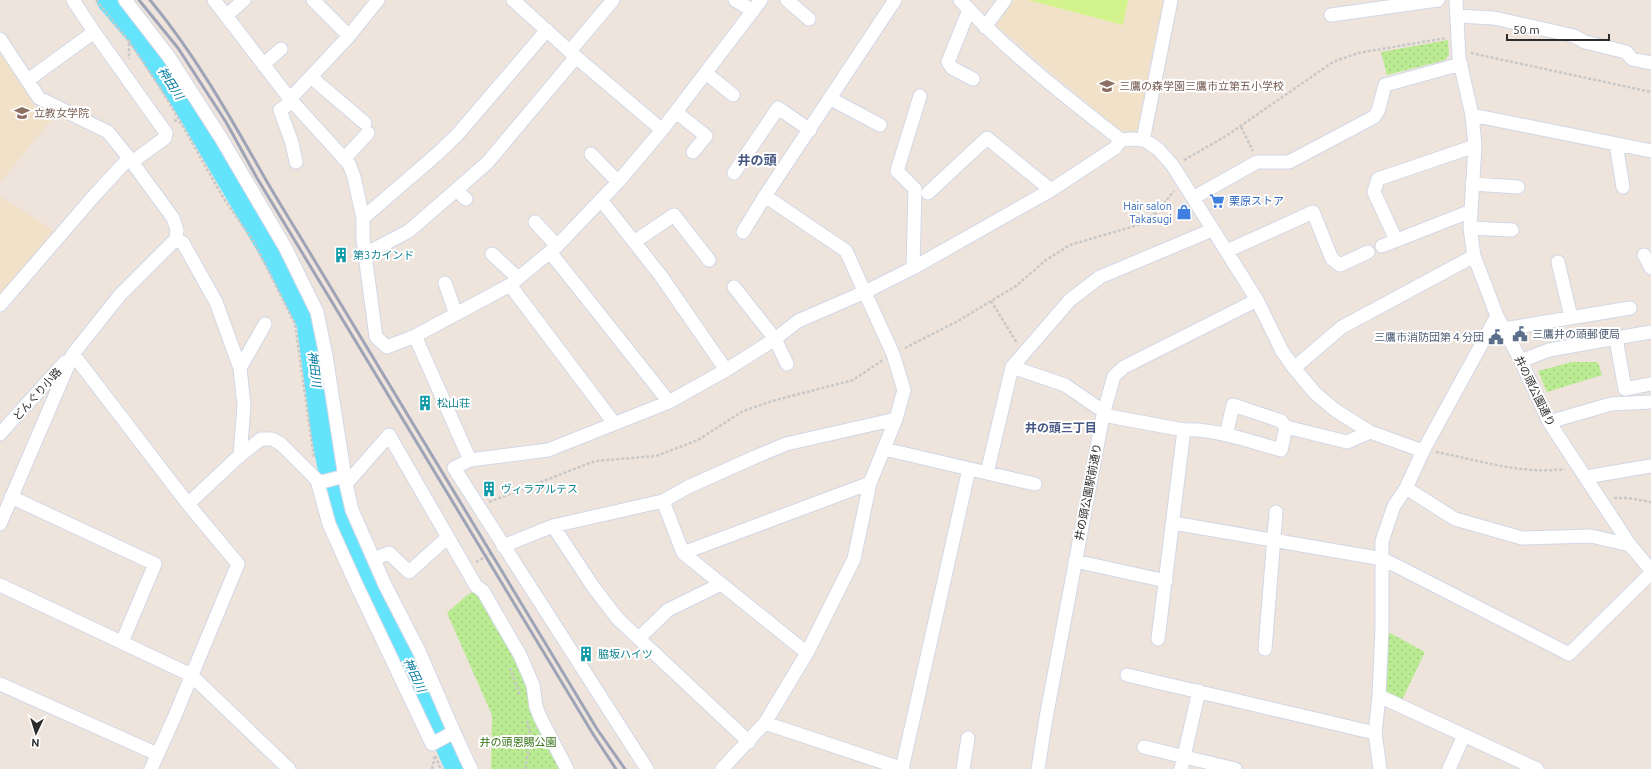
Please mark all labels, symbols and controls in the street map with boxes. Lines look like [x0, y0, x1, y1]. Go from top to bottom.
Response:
scale bar [1507, 16, 1609, 42]
text: 50 m [1513, 23, 1540, 36]
water label: 神田川 [156, 64, 187, 103]
school or university icon: 三鷹の森学園三鷹市立第五小学校 [1098, 77, 1116, 95]
place label: 三鷹の森学園三鷹市立第五小学校 [1119, 80, 1284, 92]
school or university icon: 立教女学院 [13, 104, 31, 122]
place label: 立教女学院 [34, 107, 89, 119]
district label: 井の頭 [737, 153, 777, 167]
supermarket icon: 栗原ストア [1208, 192, 1226, 210]
place label: 栗原ストア [1229, 195, 1284, 207]
place label: Hair salon Takasugi [1123, 200, 1172, 225]
shop icon: Hair salon Takasugi [1175, 203, 1193, 221]
building icon: 第3カインド [332, 246, 350, 264]
place label: 第3カインド [353, 249, 414, 261]
public building icon: 三鷹井の頭郵便局 [1511, 325, 1529, 343]
public building icon: 三鷹市消防団第４分団 [1487, 328, 1505, 346]
place label: 三鷹井の頭郵便局 [1532, 328, 1620, 340]
place label: 三鷹市消防団第４分団 [1374, 331, 1484, 343]
water label: 神田川 [306, 350, 324, 390]
street label: 井の頭公園通り [1513, 354, 1557, 428]
street label: どんぐり小路 [10, 365, 64, 423]
building icon: 松山荘 [416, 394, 434, 412]
place label: 松山荘 [437, 397, 470, 409]
district label: 井の頭三丁目 [1025, 421, 1097, 434]
street label: 井の頭公園駅前通り [1073, 442, 1103, 542]
building icon: ヴィラアルテス [480, 480, 498, 498]
place label: ヴィラアルテス [501, 483, 578, 495]
building icon: 脇坂ハイツ [577, 645, 595, 663]
place label: 脇坂ハイツ [598, 648, 653, 660]
water label: 神田川 [401, 656, 429, 696]
north arrow [16, 713, 56, 753]
park label: 井の頭恩賜公園 [480, 736, 557, 748]
text: N [31, 737, 40, 749]

